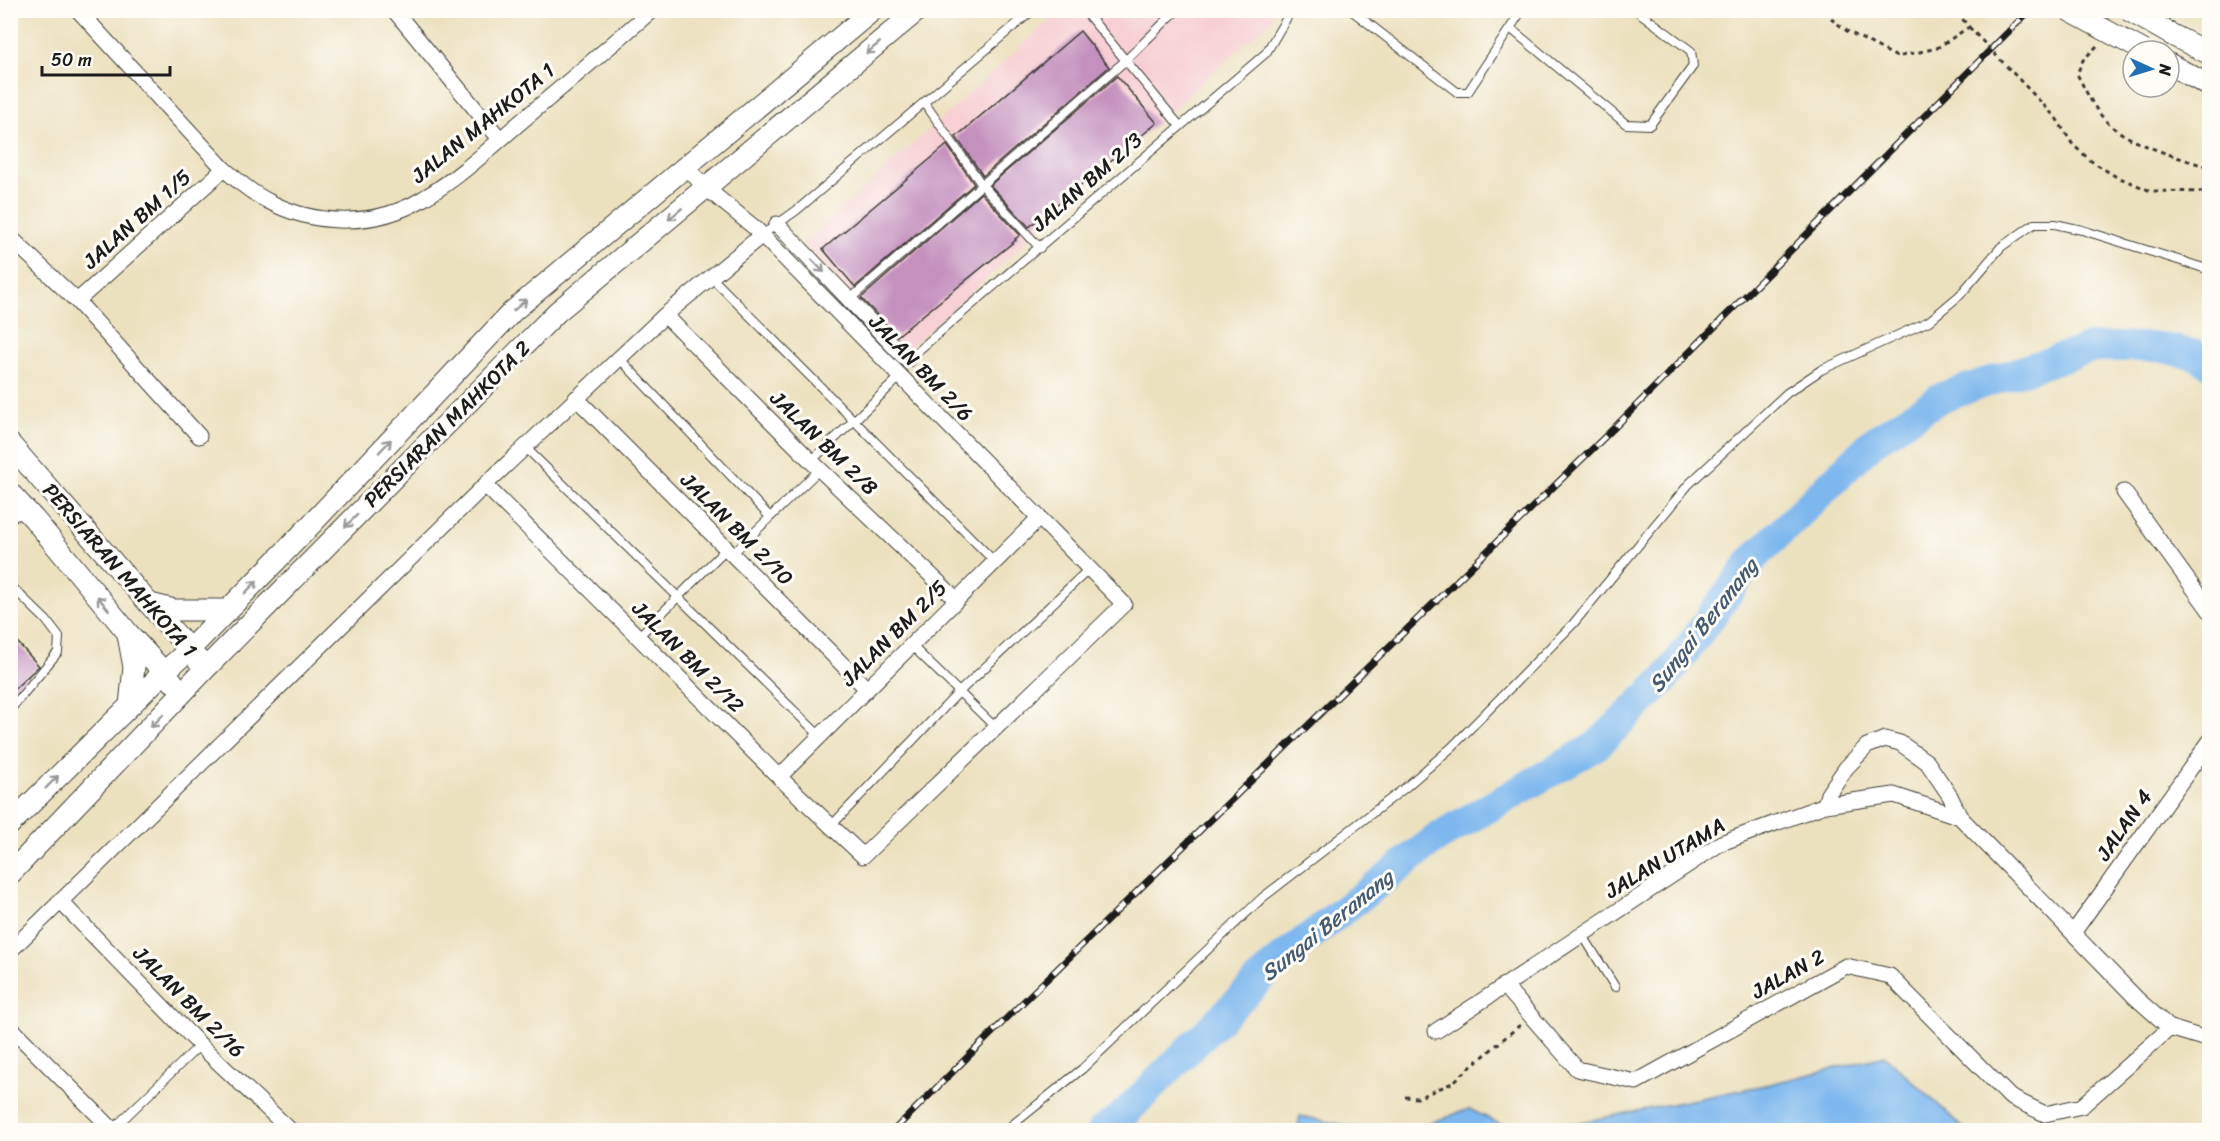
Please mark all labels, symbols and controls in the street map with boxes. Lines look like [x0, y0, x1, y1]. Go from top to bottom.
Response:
scale bar [42, 39, 170, 77]
north arrow [2121, 39, 2181, 99]
one-way arrow [866, 41, 881, 55]
text: 50 m [51, 44, 92, 76]
street label: JALAN MAHKOTA 1 [402, 53, 563, 194]
text: N [2151, 62, 2180, 77]
street label: JALAN BM 2/3 [1022, 122, 1152, 242]
street label: JALAN BM 1/5 [73, 159, 200, 279]
one-way arrow [667, 207, 683, 220]
one-way arrow [811, 259, 825, 274]
one-way arrow [512, 298, 528, 311]
street label: JALAN BM 2/6 [859, 304, 983, 431]
street label: PERSIARAN MAHKOTA 2 [354, 331, 540, 517]
street label: JALAN BM 2/8 [760, 380, 887, 505]
one-way arrow [378, 438, 393, 453]
street label: JALAN BM 2/10 [670, 462, 803, 595]
street label: PERSIARAN MAHKOTA 1 [33, 474, 207, 666]
one-way arrow [344, 513, 359, 528]
water label: Sungai Beranang [1638, 547, 1770, 701]
street label: JALAN BM 2/5 [831, 570, 957, 696]
one-way arrow [244, 579, 258, 594]
street label: JALAN BM 2/12 [622, 591, 754, 723]
one-way arrow [97, 595, 110, 611]
one-way arrow [150, 714, 165, 729]
one-way arrow [45, 775, 59, 790]
street label: JALAN 4 [2085, 781, 2163, 870]
street label: JALAN UTAMA [1596, 807, 1733, 910]
water label: Sungai Beranang [1252, 858, 1404, 991]
street label: JALAN BM 2/16 [123, 936, 255, 1068]
street label: JALAN 2 [1743, 938, 1832, 1010]

